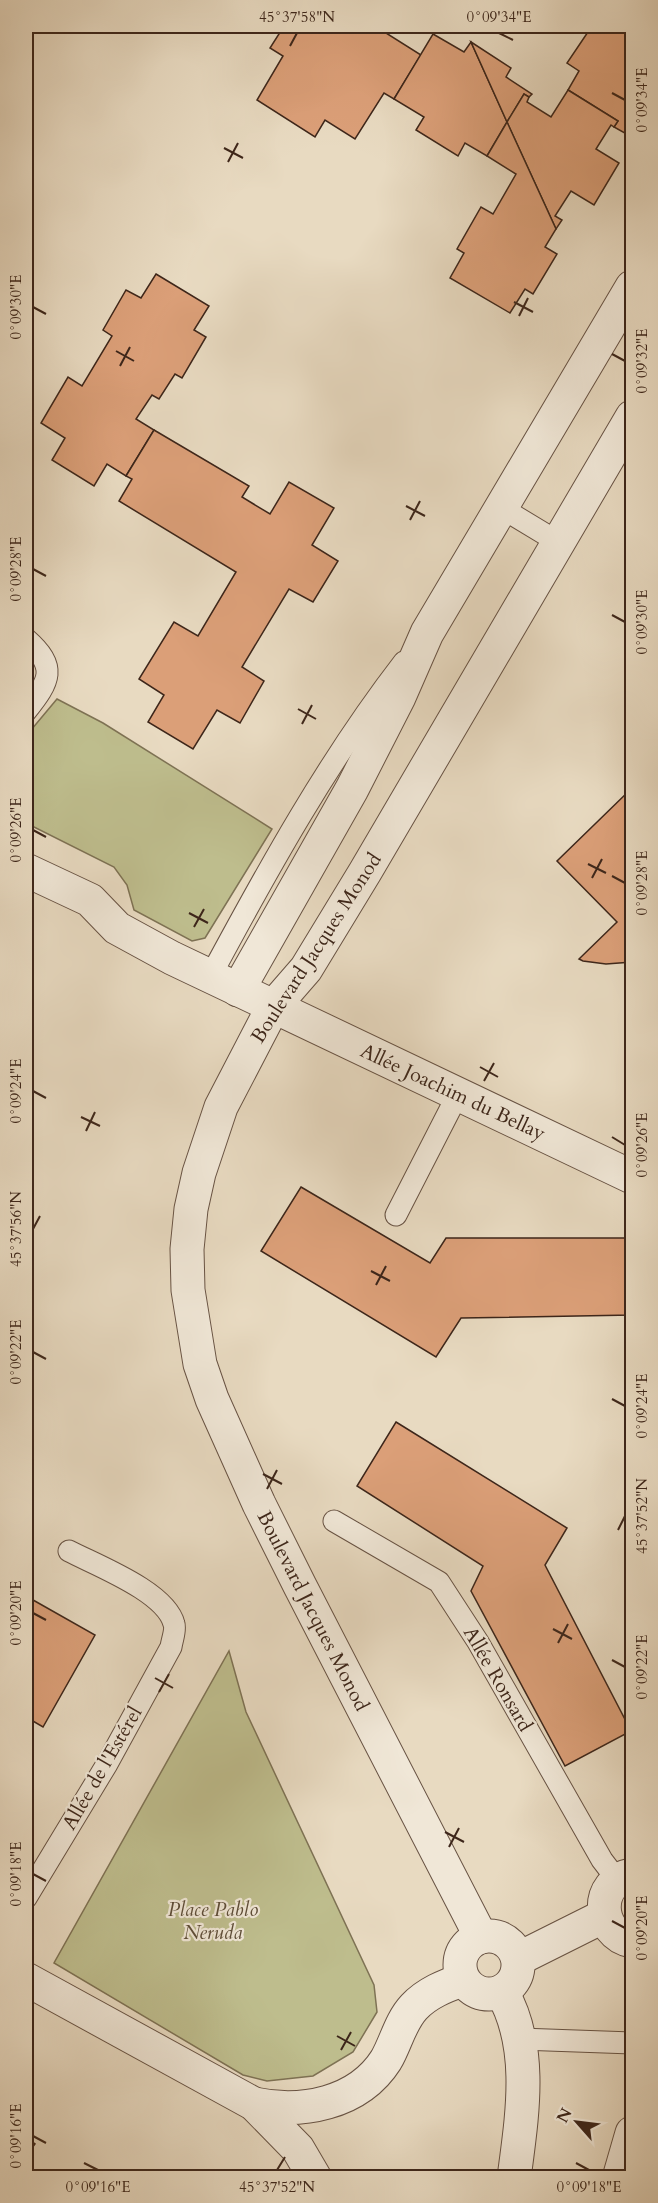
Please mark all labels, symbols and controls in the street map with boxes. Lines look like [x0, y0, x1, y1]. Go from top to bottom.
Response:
text: 45°37'58"N [259, 7, 335, 27]
text: 0°09'34"E [467, 7, 531, 27]
text: 0°09'34"E [632, 68, 652, 132]
text: 0°09'30"E [6, 275, 26, 339]
text: 0°09'32"E [632, 329, 652, 393]
text: 0°09'28"E [6, 537, 26, 601]
text: 0°09'30"E [632, 590, 652, 654]
text: 0°09'26"E [6, 798, 26, 862]
street label: Boulevard Jacques Monod [244, 847, 388, 1048]
text: 0°09'28"E [632, 851, 652, 915]
street label: Allée Joachim du Bellay [356, 1037, 550, 1147]
text: 0°09'24"E [6, 1059, 26, 1123]
text: 0°09'26"E [632, 1113, 652, 1177]
text: 45°37'56"N [6, 1191, 26, 1267]
text: 0°09'22"E [6, 1320, 26, 1384]
text: 0°09'24"E [632, 1374, 652, 1438]
text: 45°37'52"N [632, 1478, 652, 1554]
street label: Boulevard Jacques Monod [251, 1506, 375, 1716]
text: 0°09'20"E [6, 1581, 26, 1645]
street label: Allée Ronsard [457, 1621, 539, 1737]
text: 0°09'22"E [632, 1635, 652, 1699]
street label: Allée de l'Estérel [56, 1701, 148, 1835]
text: 0°09'18"E [6, 1842, 26, 1906]
park label: Place Pablo Neruda [168, 1896, 258, 1946]
text: 0°09'20"E [632, 1896, 652, 1960]
north arrow [547, 2092, 607, 2152]
text: 0°09'16"E [6, 2104, 26, 2168]
text: N [552, 2104, 578, 2127]
text: 0°09'16"E [66, 2177, 130, 2197]
text: 45°37'52"N [239, 2177, 315, 2197]
text: 0°09'18"E [557, 2177, 621, 2197]

